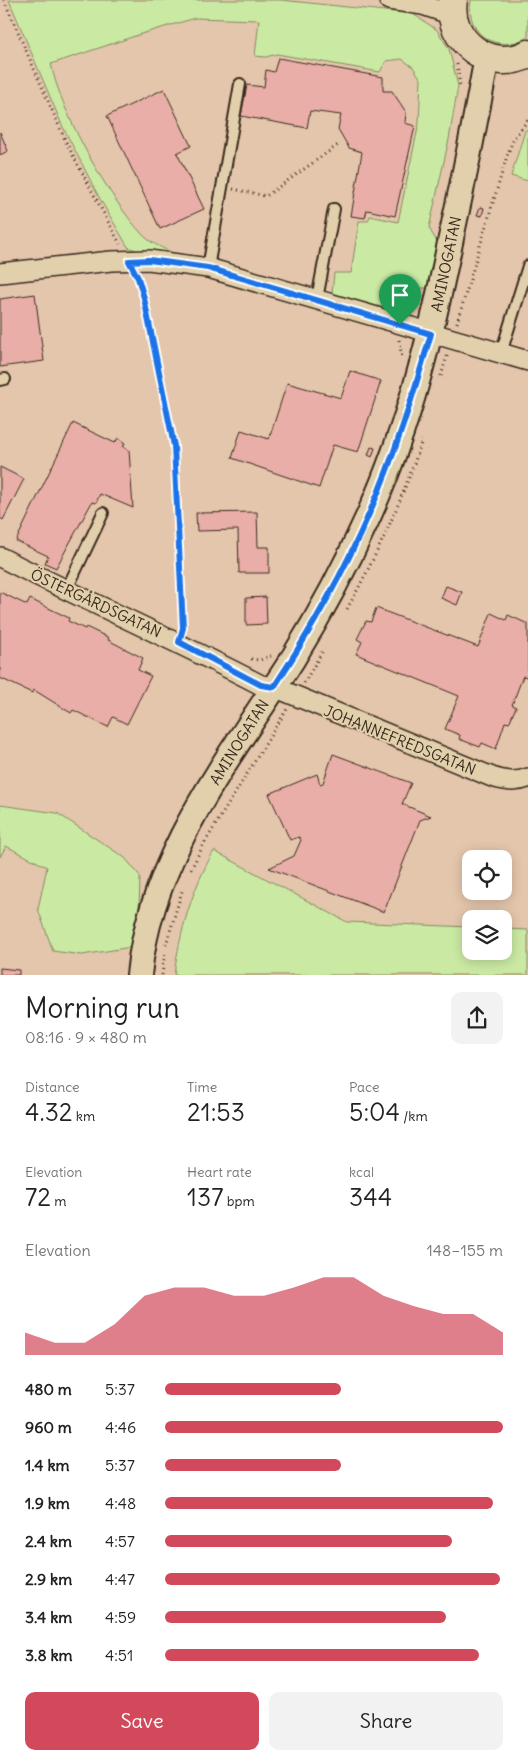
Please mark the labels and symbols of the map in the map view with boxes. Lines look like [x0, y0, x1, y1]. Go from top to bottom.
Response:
street label: AMINOGATAN [427, 214, 465, 314]
pin [379, 274, 421, 325]
street label: ÖSTERGÅRDSGATAN [28, 563, 165, 642]
street label: AMINOGATAN [205, 696, 273, 788]
street label: JOHANNEFREDSGATAN [321, 701, 479, 779]

